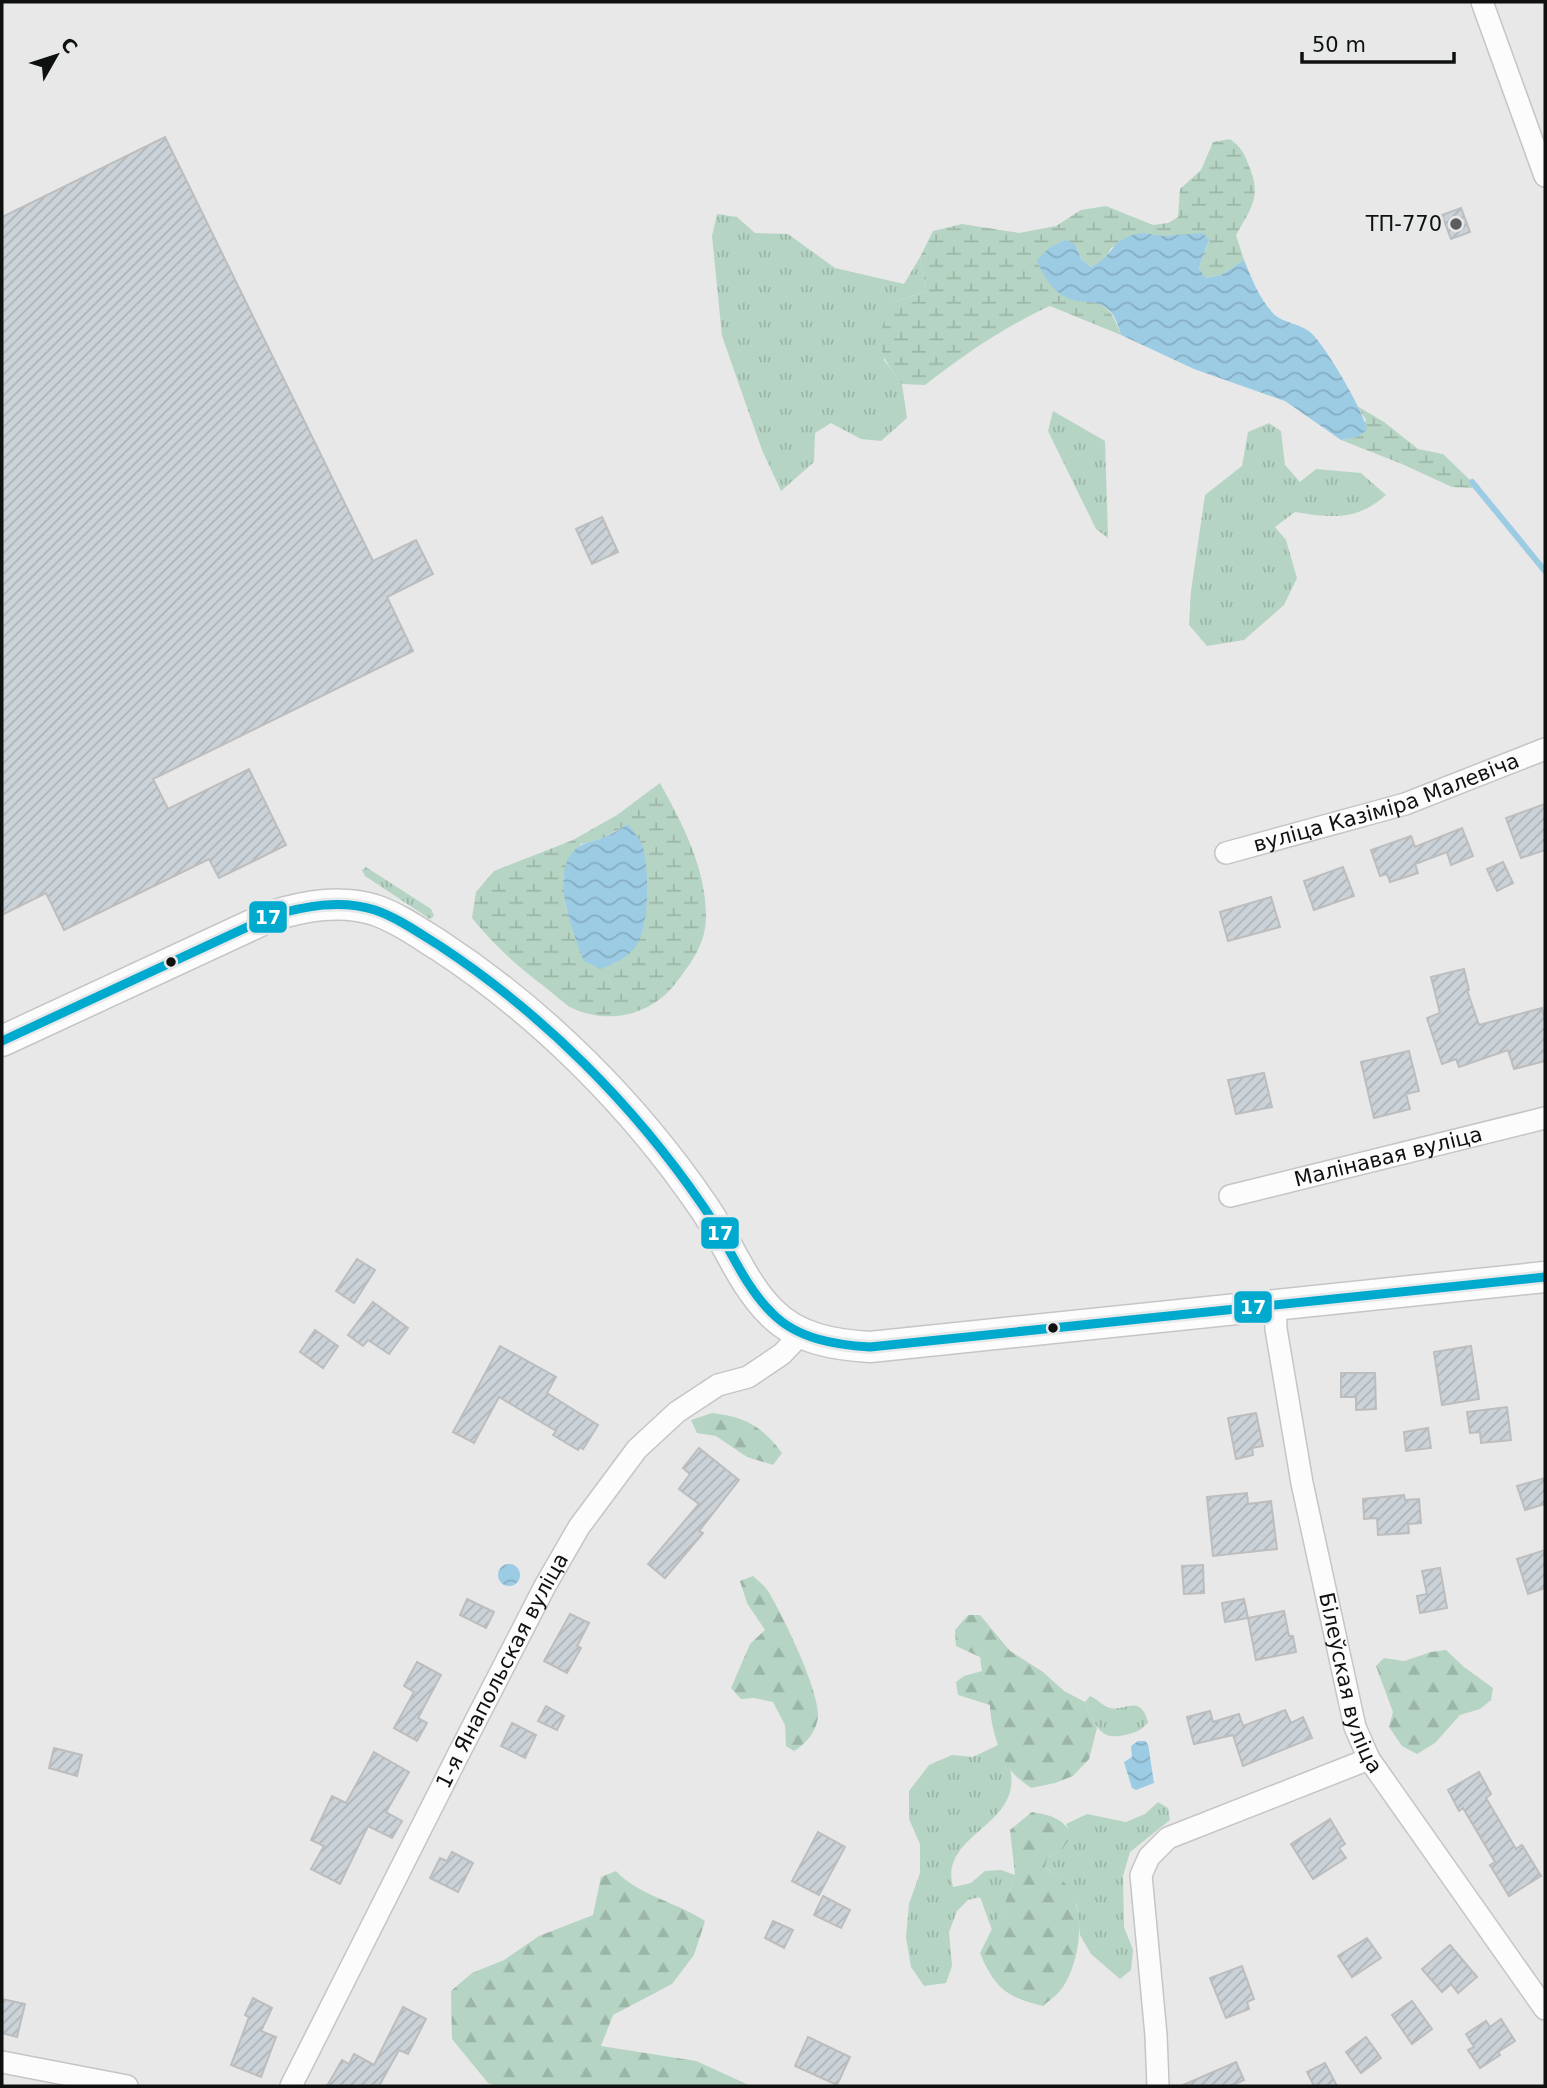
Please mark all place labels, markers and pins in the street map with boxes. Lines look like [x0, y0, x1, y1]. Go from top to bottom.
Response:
place label: ТП-770 [1365, 212, 1442, 236]
marker: ТП-770 [1448, 216, 1464, 232]
unlabelled marker [164, 955, 178, 969]
unlabelled marker [1046, 1321, 1060, 1335]

